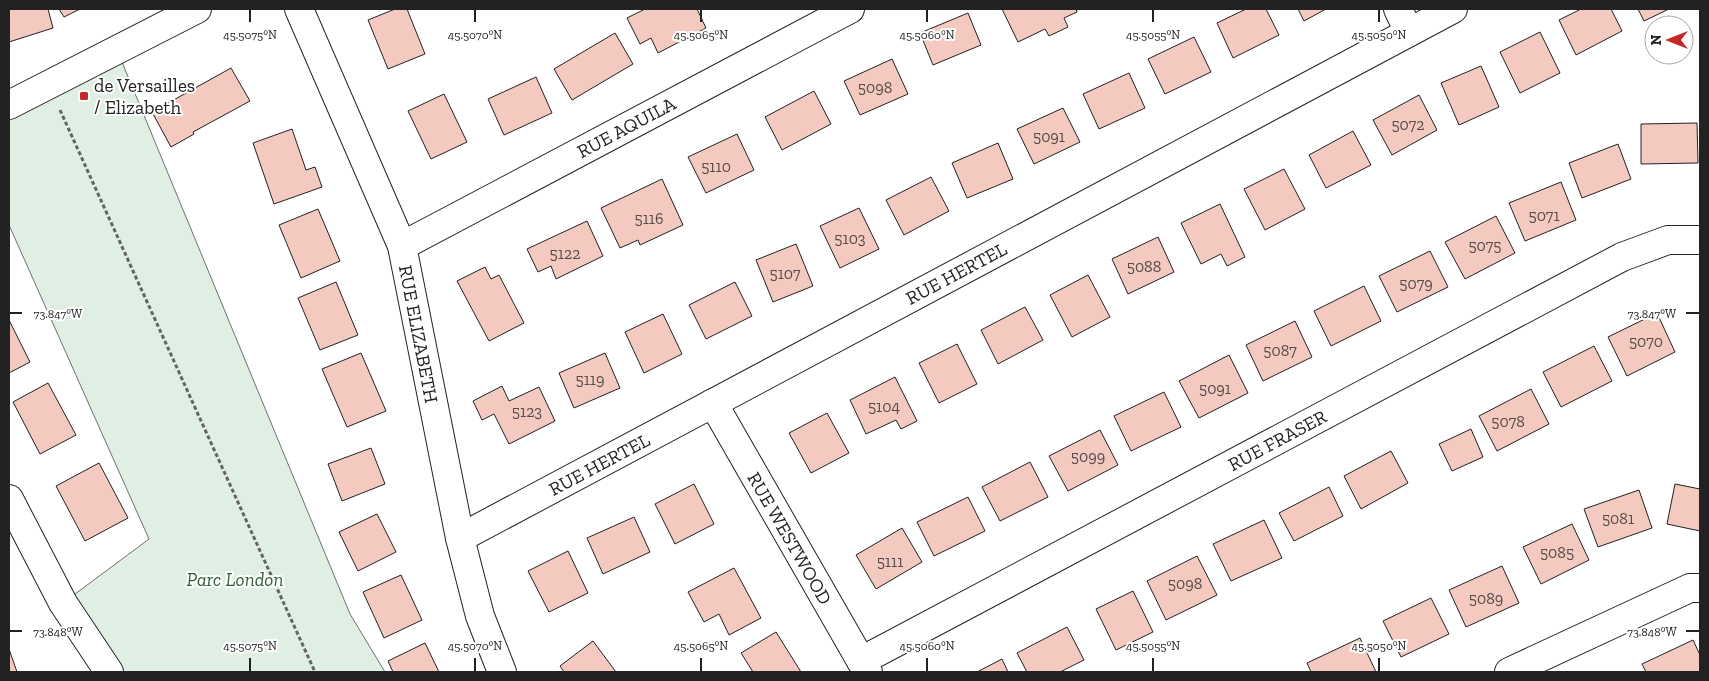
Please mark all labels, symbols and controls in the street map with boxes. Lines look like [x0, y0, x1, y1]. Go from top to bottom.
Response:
north arrow [1644, 15, 1694, 65]
text: 45.5075°N [223, 28, 277, 42]
text: 45.5070°N [448, 28, 502, 42]
text: 45.5065°N [674, 28, 728, 42]
text: 45.5060°N [899, 28, 955, 42]
text: 45.5055°N [1126, 28, 1180, 42]
text: 45.5050°N [1352, 28, 1407, 42]
text: N [1648, 34, 1665, 45]
place label: de Versailles / Elizabeth [94, 74, 195, 119]
house number: 5098 [858, 78, 892, 97]
marker: de Versailles / Elizabeth [78, 90, 90, 102]
street label: RUE AQUILA [573, 92, 680, 163]
house number: 5072 [1391, 115, 1425, 134]
house number: 5091 [1033, 127, 1065, 146]
house number: 5110 [701, 157, 731, 176]
house number: 5071 [1528, 206, 1560, 225]
house number: 5116 [634, 209, 664, 228]
house number: 5103 [834, 229, 866, 248]
house number: 5075 [1468, 236, 1502, 255]
street label: RUE HERTEL [902, 237, 1011, 310]
house number: 5122 [550, 244, 580, 263]
house number: 5088 [1127, 257, 1161, 276]
street label: RUE ELIZABETH [394, 263, 443, 405]
house number: 5107 [769, 264, 801, 283]
house number: 5079 [1399, 274, 1433, 293]
text: 73.847°W [34, 307, 83, 321]
text: 73.847°W [1628, 307, 1677, 321]
house number: 5070 [1629, 332, 1663, 351]
house number: 5087 [1263, 341, 1297, 360]
house number: 5119 [575, 370, 605, 389]
house number: 5091 [1199, 379, 1231, 398]
house number: 5104 [868, 397, 900, 416]
house number: 5123 [512, 402, 542, 421]
street label: RUE FRASER [1224, 405, 1331, 476]
house number: 5078 [1491, 412, 1525, 431]
street label: RUE HERTEL [545, 428, 654, 501]
house number: 5099 [1071, 447, 1105, 466]
street label: RUE WESTWOOD [742, 468, 837, 609]
house number: 5081 [1602, 509, 1634, 528]
house number: 5085 [1540, 543, 1574, 562]
house number: 5111 [877, 552, 903, 571]
park label: Parc London [187, 568, 283, 591]
house number: 5098 [1168, 574, 1202, 593]
house number: 5089 [1469, 589, 1503, 608]
text: 73.848°W [33, 625, 83, 639]
text: 73.848°W [1627, 625, 1677, 639]
text: 45.5075°N [223, 639, 277, 653]
text: 45.5070°N [448, 639, 502, 653]
text: 45.5065°N [674, 639, 728, 653]
text: 45.5060°N [899, 639, 955, 653]
text: 45.5055°N [1126, 639, 1180, 653]
text: 45.5050°N [1352, 639, 1407, 653]

